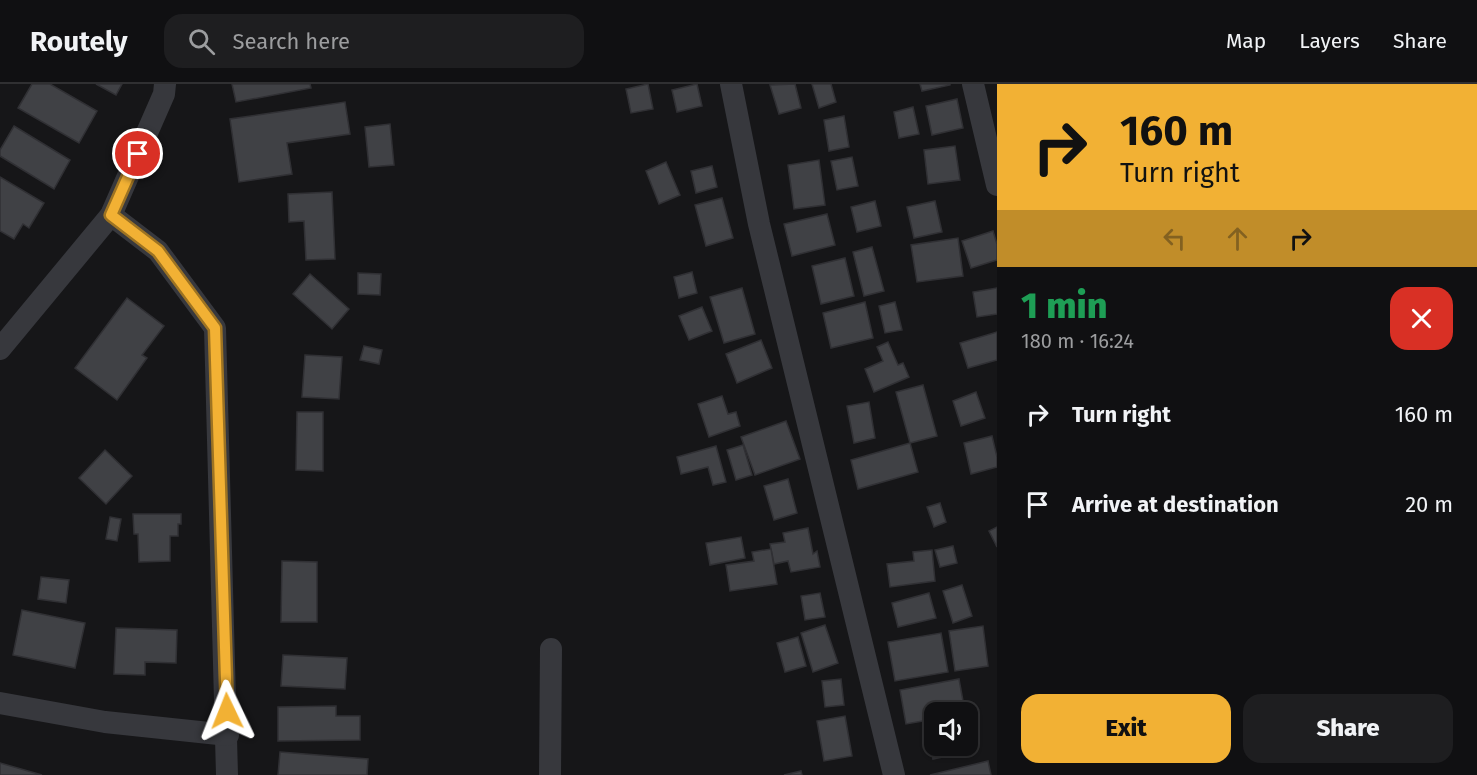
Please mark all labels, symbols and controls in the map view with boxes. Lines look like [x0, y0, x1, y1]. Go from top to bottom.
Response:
search box [164, 14, 584, 68]
text: Routely [30, 25, 128, 58]
icon: search [185, 25, 218, 58]
text: Search here [233, 28, 350, 55]
text: Map [1226, 28, 1266, 54]
text: Layers [1299, 28, 1360, 54]
text: Share [1393, 28, 1447, 54]
text: 160 m [1120, 106, 1233, 156]
icon: right [1021, 108, 1099, 186]
pin [112, 128, 163, 179]
icon: arrive [121, 137, 154, 170]
text: Turn right [1120, 157, 1240, 189]
icon: left [1158, 222, 1191, 255]
icon: ahead [1221, 222, 1254, 255]
icon: right [1284, 222, 1317, 255]
text: 1 min [1021, 284, 1107, 328]
button: close [1390, 287, 1453, 350]
text: 180 m · 16:24 [1021, 329, 1134, 353]
icon: right [1021, 398, 1054, 431]
text: Turn right [1072, 401, 1171, 428]
text: 160 m [1395, 401, 1453, 428]
icon: arrive [1021, 488, 1054, 521]
text: Arrive at destination [1072, 491, 1279, 518]
text: 20 m [1405, 491, 1453, 518]
position arrow [195, 679, 259, 743]
button: Exit [1021, 694, 1231, 763]
button: Share [1243, 694, 1453, 763]
map controls [924, 702, 978, 756]
button: sound [924, 702, 978, 756]

